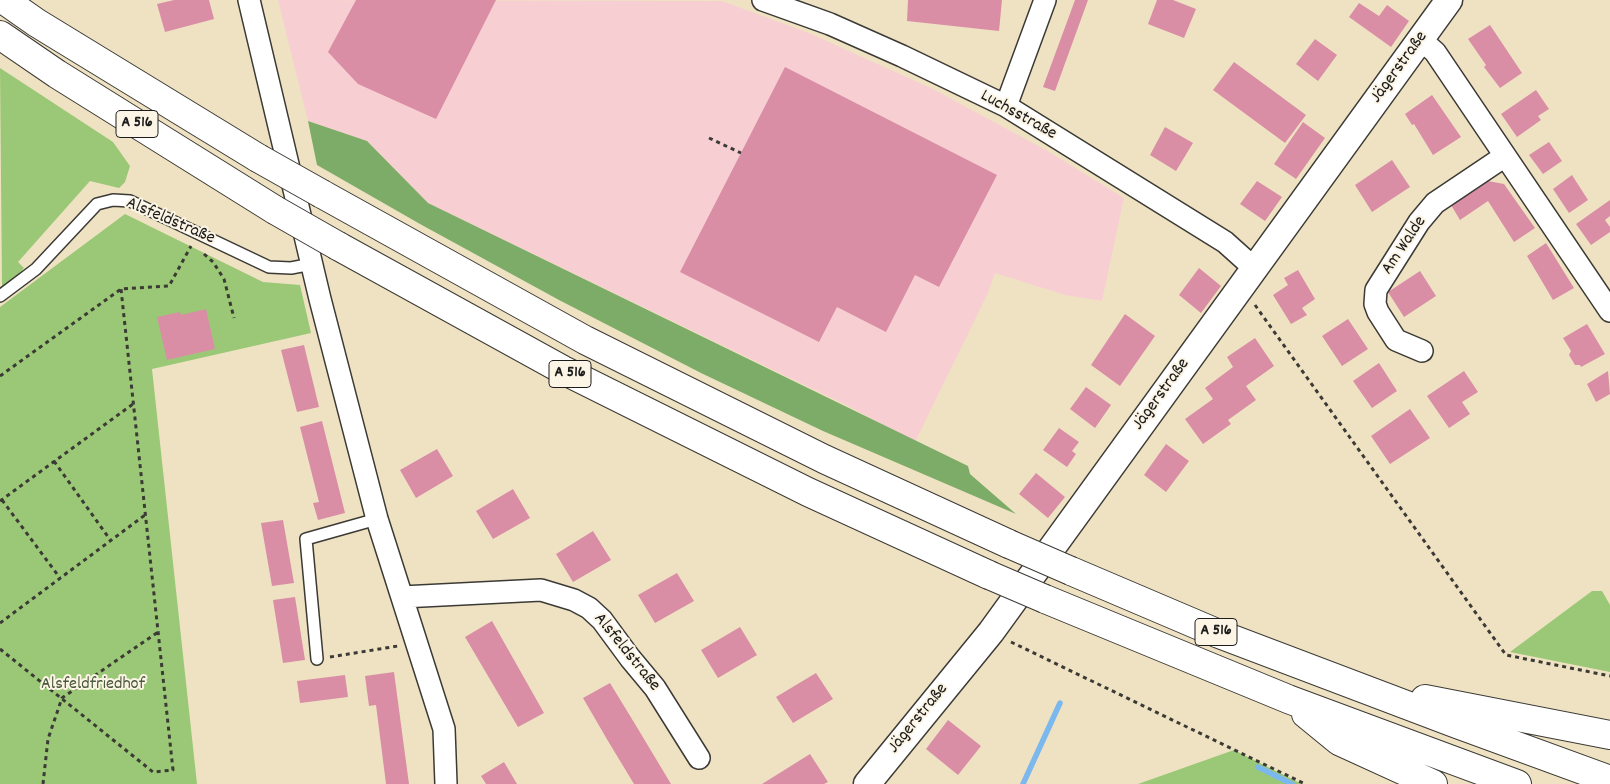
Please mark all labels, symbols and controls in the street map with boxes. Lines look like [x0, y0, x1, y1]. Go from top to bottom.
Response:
street label: Jägerstraße [1367, 28, 1433, 108]
street label: Luchsstraße [976, 86, 1060, 146]
road number: A 516 [116, 110, 158, 138]
street label: Alsfeldstraße [122, 194, 218, 250]
street label: Am Walde [1378, 213, 1432, 279]
street label: Jägerstraße [1129, 355, 1195, 435]
road number: A 516 [549, 360, 591, 388]
street label: Alsfeldstraße [588, 609, 664, 697]
road number: A 516 [1195, 618, 1237, 646]
park label: Alsfeldfriedhof [41, 675, 145, 697]
street label: Jägerstraße [884, 680, 954, 758]

